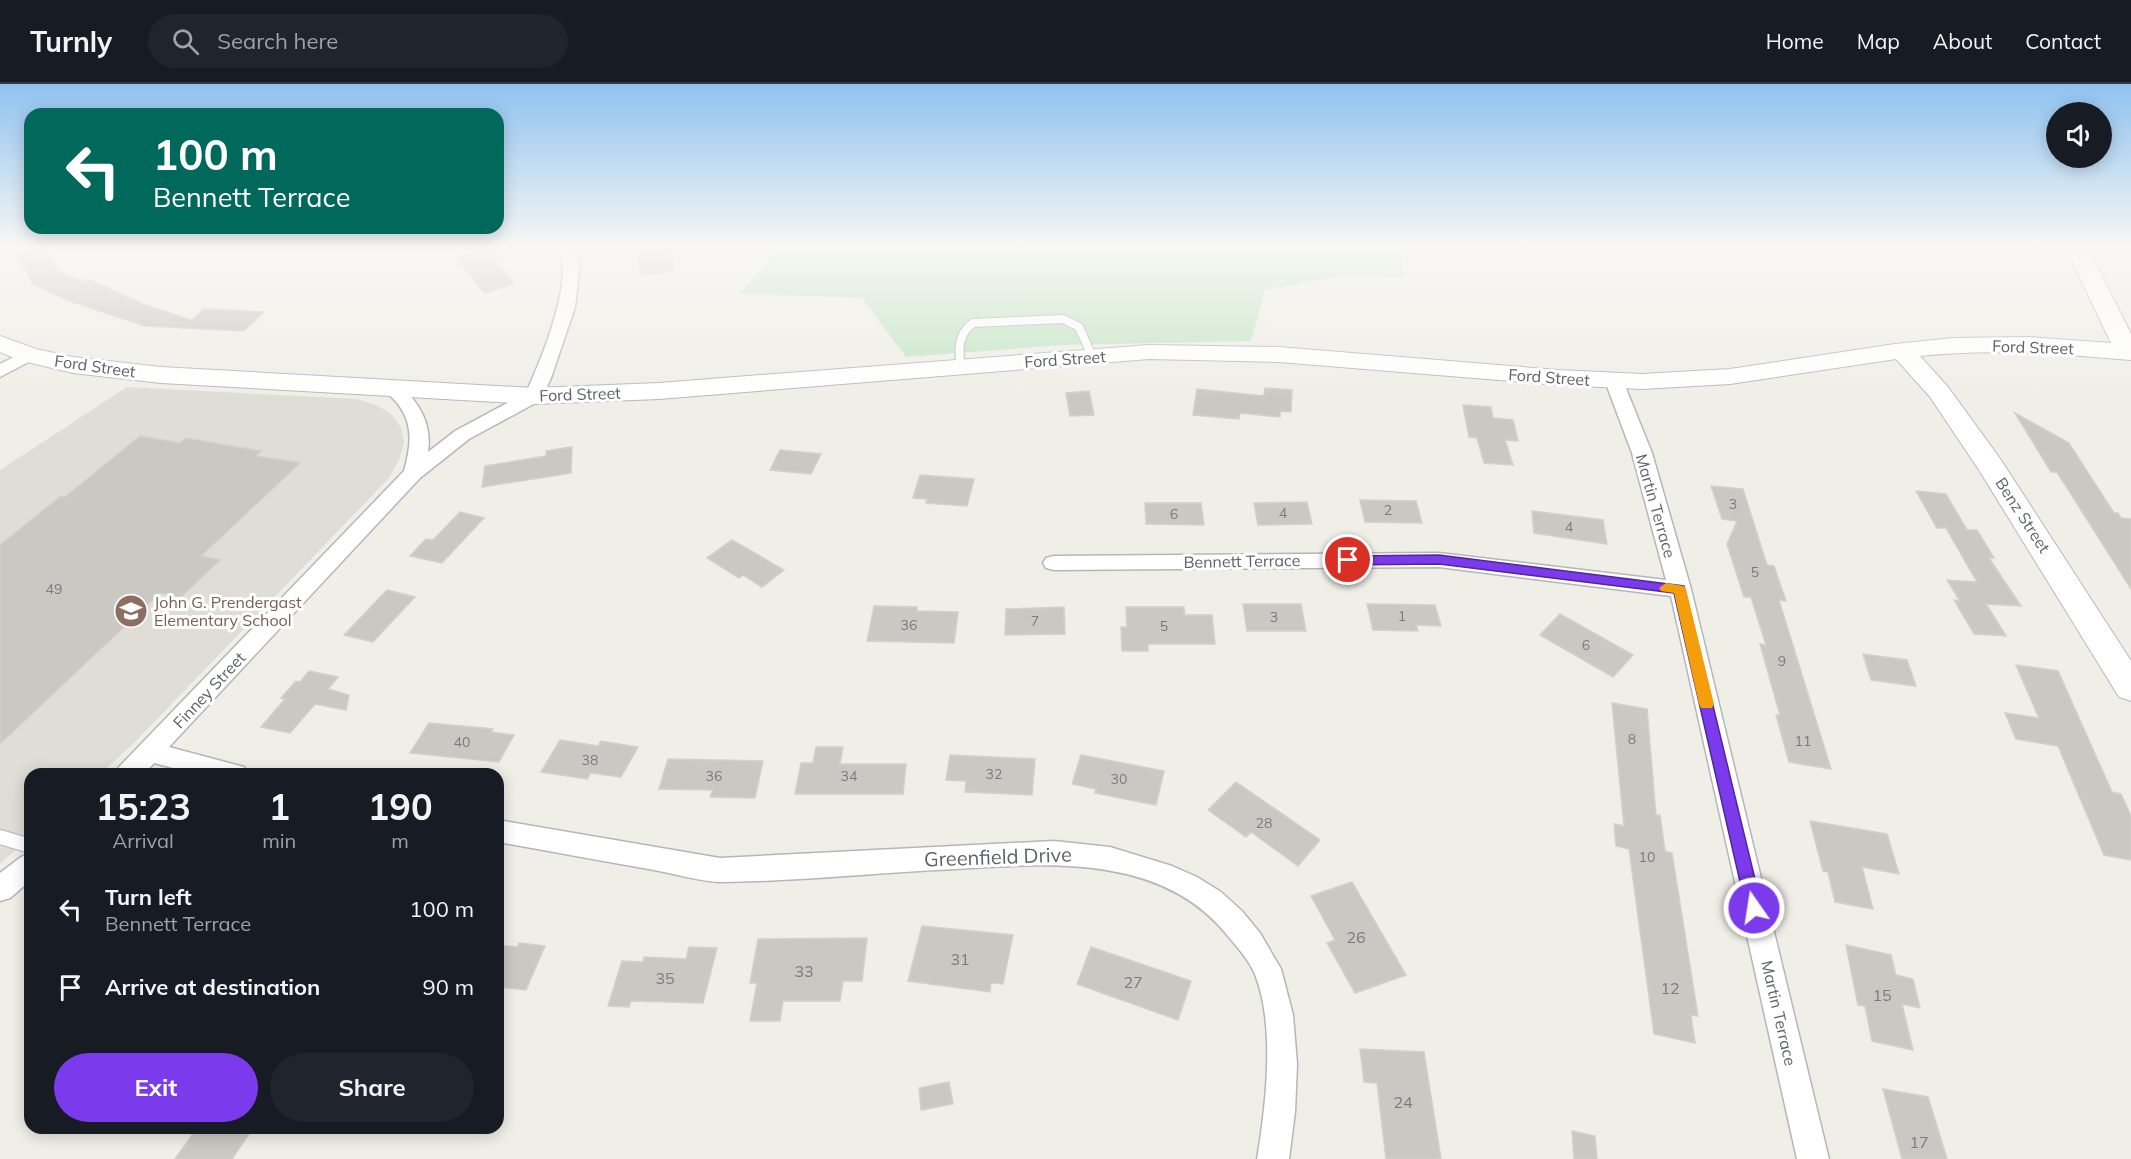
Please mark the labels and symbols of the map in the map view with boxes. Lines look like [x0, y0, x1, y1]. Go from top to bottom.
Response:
street label: Ford Street [1992, 336, 2074, 358]
street label: Ford Street [1024, 346, 1107, 372]
street label: Ford Street [53, 350, 137, 382]
street label: Ford Street [1508, 364, 1591, 390]
street label: Ford Street [539, 383, 621, 405]
street label: Martin Terrace [1632, 452, 1680, 560]
street label: Benz Street [1991, 474, 2055, 557]
house number: 3 [1729, 495, 1737, 513]
house number: 2 [1384, 501, 1392, 519]
house number: 4 [1279, 504, 1288, 522]
house number: 6 [1170, 505, 1178, 523]
house number: 4 [1565, 518, 1574, 536]
pin [1322, 534, 1373, 585]
street label: Bennett Terrace [1183, 550, 1301, 572]
house number: 5 [1751, 563, 1759, 581]
house number: 49 [46, 580, 62, 598]
place label: John G. Prendergast Elementary School [154, 592, 302, 630]
school or university icon: John G. Prendergast Elementary School [113, 593, 149, 629]
house number: 1 [1398, 607, 1406, 625]
house number: 3 [1270, 608, 1278, 626]
house number: 7 [1031, 612, 1039, 630]
house number: 36 [901, 616, 917, 634]
house number: 5 [1160, 617, 1168, 635]
house number: 6 [1582, 636, 1590, 654]
street label: Finney Street [169, 647, 250, 732]
house number: 9 [1778, 652, 1786, 670]
house number: 8 [1628, 730, 1636, 748]
house number: 11 [1795, 732, 1811, 750]
house number: 40 [454, 733, 470, 751]
house number: 38 [582, 751, 598, 769]
house number: 32 [986, 765, 1002, 783]
house number: 36 [706, 767, 722, 785]
house number: 34 [841, 767, 858, 785]
house number: 30 [1111, 770, 1127, 788]
house number: 28 [1256, 814, 1272, 832]
street label: Greenfield Drive [924, 841, 1072, 872]
house number: 10 [1639, 848, 1655, 866]
position arrow [1722, 876, 1786, 940]
house number: 26 [1346, 927, 1366, 947]
house number: 31 [950, 949, 970, 969]
street label: Martin Terrace [1757, 958, 1801, 1068]
house number: 33 [794, 961, 814, 981]
house number: 35 [655, 968, 675, 988]
house number: 27 [1123, 972, 1143, 992]
house number: 12 [1660, 978, 1680, 998]
house number: 15 [1872, 985, 1892, 1005]
house number: 24 [1393, 1092, 1413, 1112]
house number: 17 [1909, 1132, 1929, 1152]

